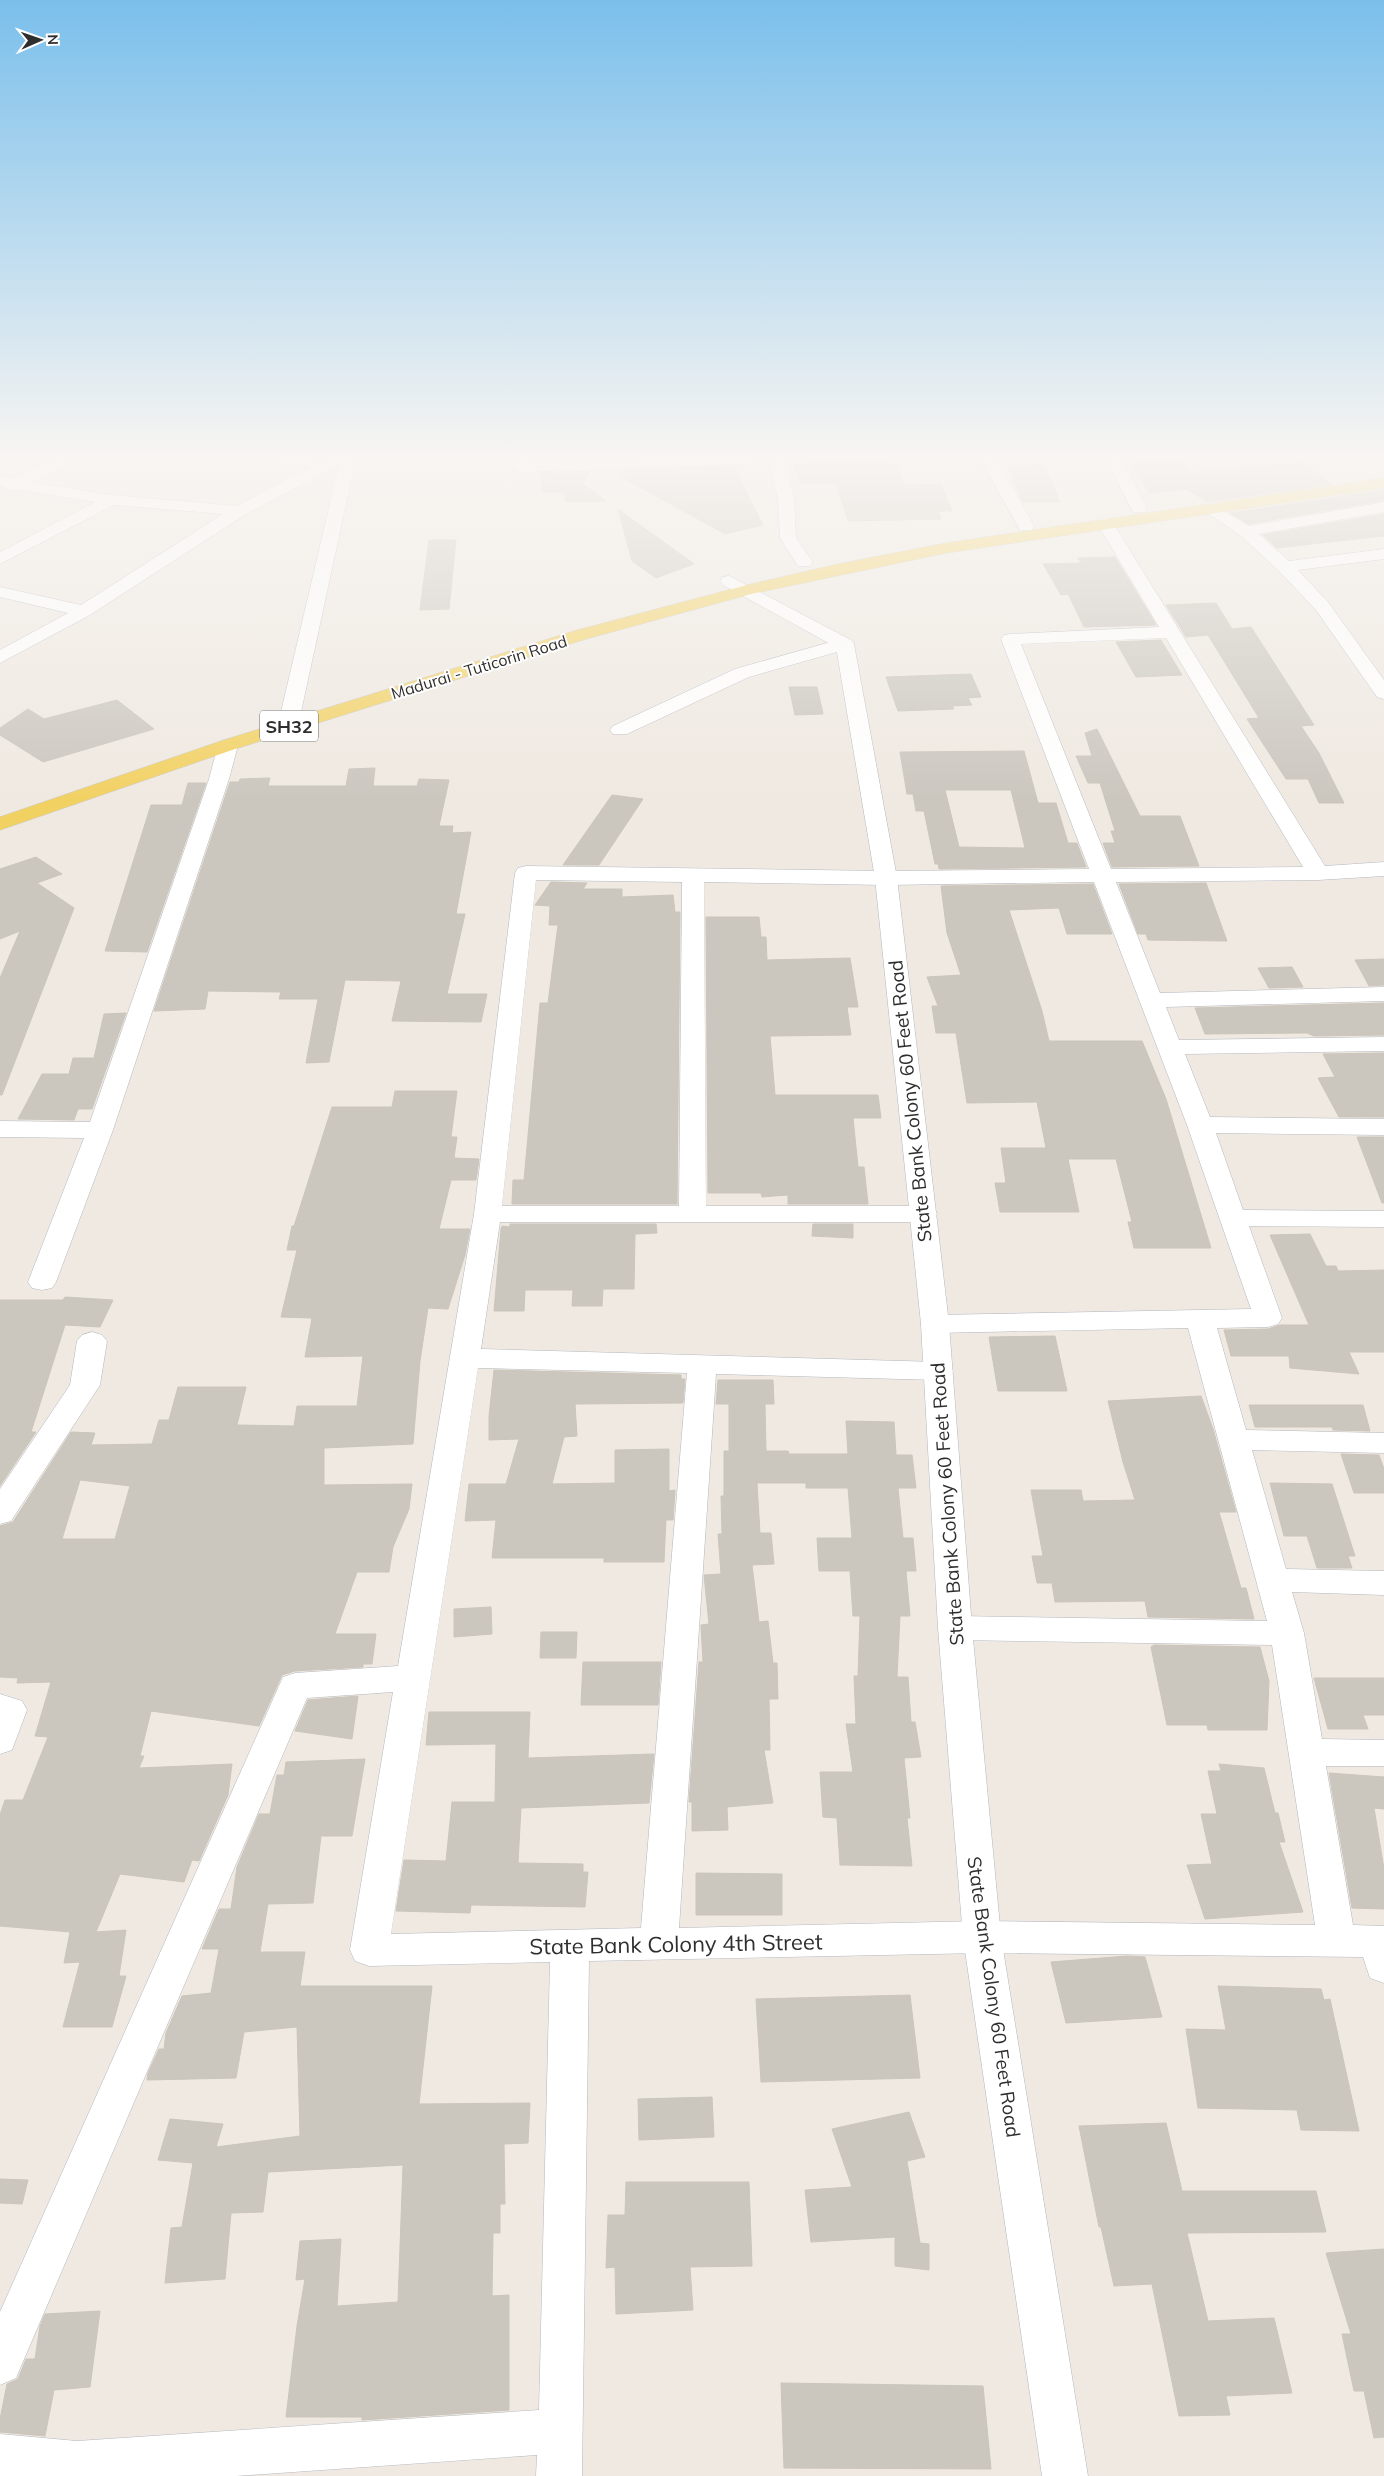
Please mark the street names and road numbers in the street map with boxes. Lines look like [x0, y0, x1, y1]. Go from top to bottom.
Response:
street label: Madurai - Tuticorin Road [389, 631, 569, 703]
road number: SH32 [260, 710, 318, 741]
street label: State Bank Colony 60 Feet Road [883, 959, 937, 1243]
street label: State Bank Colony 60 Feet Road [925, 1362, 969, 1646]
street label: State Bank Colony 60 Feet Road [962, 1855, 1026, 2139]
street label: State Bank Colony 4th Street [529, 1927, 823, 1961]

